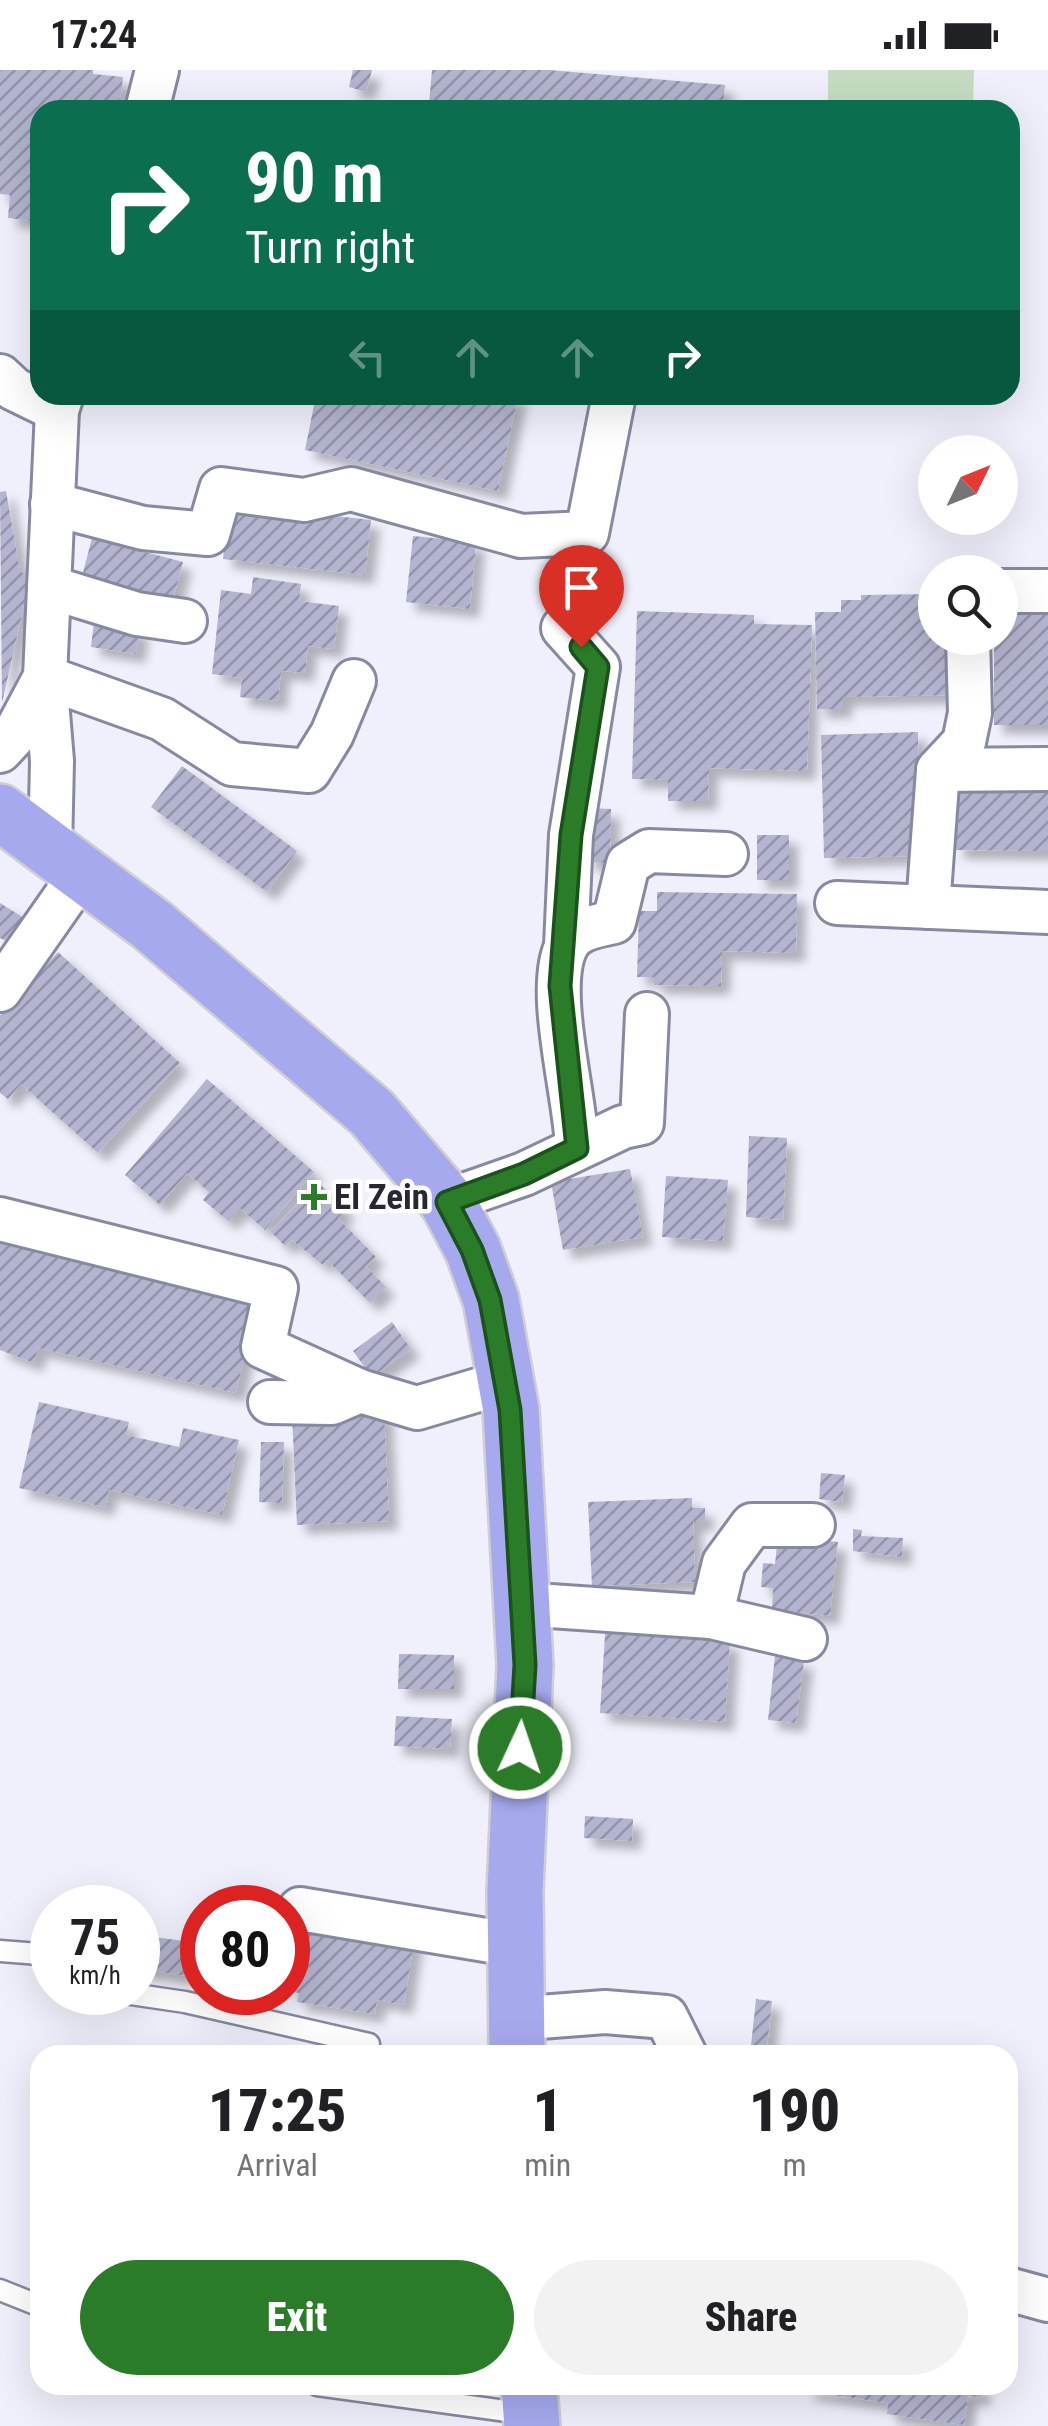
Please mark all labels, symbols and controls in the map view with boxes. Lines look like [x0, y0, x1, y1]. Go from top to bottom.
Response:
text: 17:24 [50, 13, 137, 57]
text: 90 m [245, 137, 384, 219]
icon: right [80, 140, 210, 270]
text: Turn right [245, 221, 415, 274]
icon: left [340, 330, 395, 385]
icon: ahead [445, 330, 500, 385]
icon: ahead [550, 330, 605, 385]
icon: right [655, 330, 710, 385]
north arrow [918, 435, 1018, 535]
map controls [918, 435, 1018, 655]
pin [539, 545, 624, 648]
button: search [918, 555, 1018, 655]
icon: arrive [554, 560, 609, 615]
place label: El Zein [334, 1177, 429, 1218]
marker: El Zein [303, 1186, 325, 1208]
position arrow [468, 1696, 572, 1800]
speed limit sign: 80 [180, 1885, 310, 2015]
text: 75 [70, 1909, 120, 1967]
text: km/h [69, 1961, 121, 1990]
text: 17:25 [208, 2075, 347, 2146]
text: 1 [532, 2075, 563, 2146]
text: 190 [749, 2075, 840, 2146]
text: Arrival [236, 2146, 318, 2184]
text: min [524, 2146, 571, 2184]
text: m [783, 2146, 807, 2184]
button: Exit [80, 2260, 514, 2375]
button: Share [534, 2260, 968, 2375]

